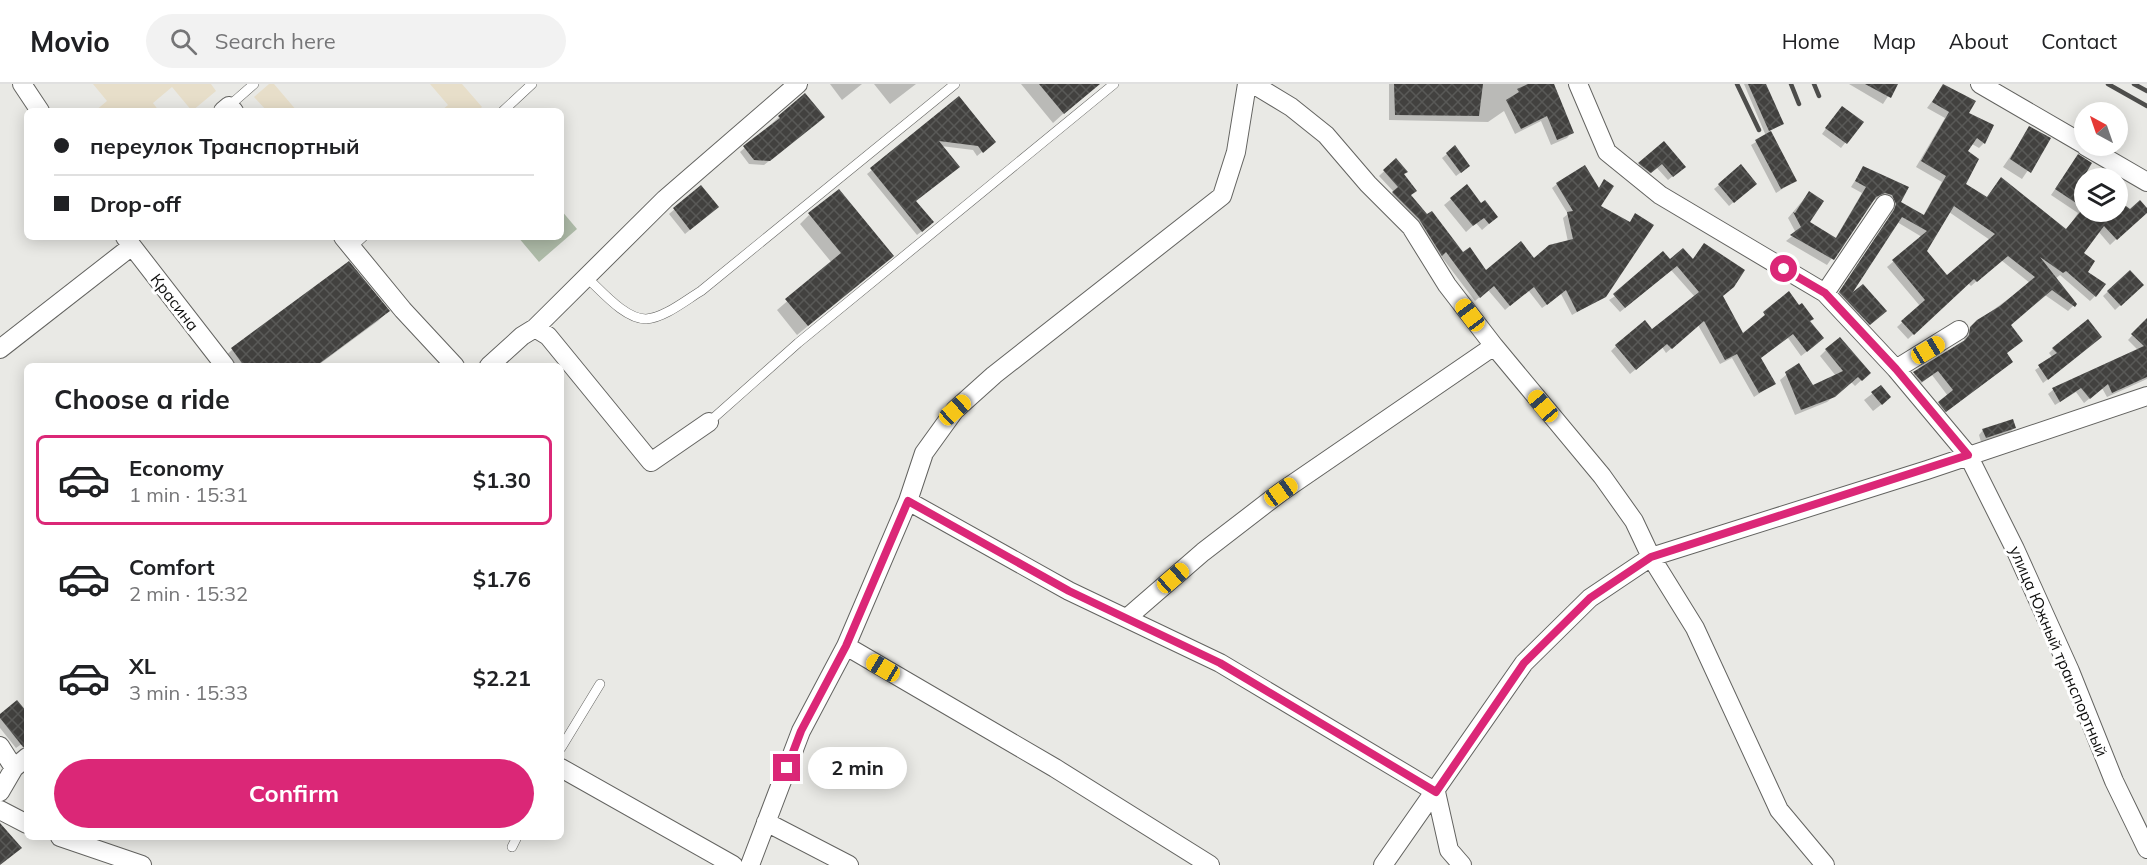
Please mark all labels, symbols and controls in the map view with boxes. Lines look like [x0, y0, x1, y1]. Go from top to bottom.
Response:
search box [146, 14, 566, 68]
text: Movio [30, 24, 110, 59]
icon: search [167, 25, 200, 58]
text: Search here [215, 27, 336, 55]
text: Home [1782, 28, 1840, 54]
text: Map [1873, 28, 1916, 54]
text: About [1949, 28, 2008, 54]
text: Contact [2041, 28, 2117, 54]
north arrow [2074, 102, 2128, 156]
map controls [2074, 102, 2128, 222]
text: переулок Транспортный [90, 132, 360, 160]
button: layers [2074, 168, 2128, 222]
text: Drop-off [90, 190, 181, 218]
route start [1770, 255, 1797, 282]
street label: Красина [147, 269, 203, 335]
car [1452, 295, 1488, 335]
car [1908, 333, 1948, 367]
text: Choose a ride [54, 382, 230, 416]
car [1525, 386, 1561, 426]
car [936, 391, 974, 429]
icon: car [57, 453, 111, 507]
text: Economy [129, 454, 224, 482]
text: $1.30 [473, 466, 531, 494]
car [1261, 474, 1301, 510]
text: 1 min · 15:31 [129, 482, 248, 507]
street label: улица Южный транспортный [2005, 543, 2113, 759]
icon: car [57, 552, 111, 606]
text: Comfort [129, 553, 215, 581]
car [1154, 559, 1192, 597]
text: $1.76 [473, 565, 531, 593]
text: 2 min · 15:32 [129, 581, 248, 606]
icon: car [57, 651, 111, 705]
car [863, 651, 903, 685]
text: XL [129, 652, 156, 680]
text: $2.21 [473, 664, 531, 692]
text: 3 min · 15:33 [129, 680, 248, 705]
callout: 2 min [808, 747, 907, 789]
route end [773, 754, 800, 781]
text: 2 min [831, 755, 884, 780]
button: Confirm [54, 759, 534, 828]

